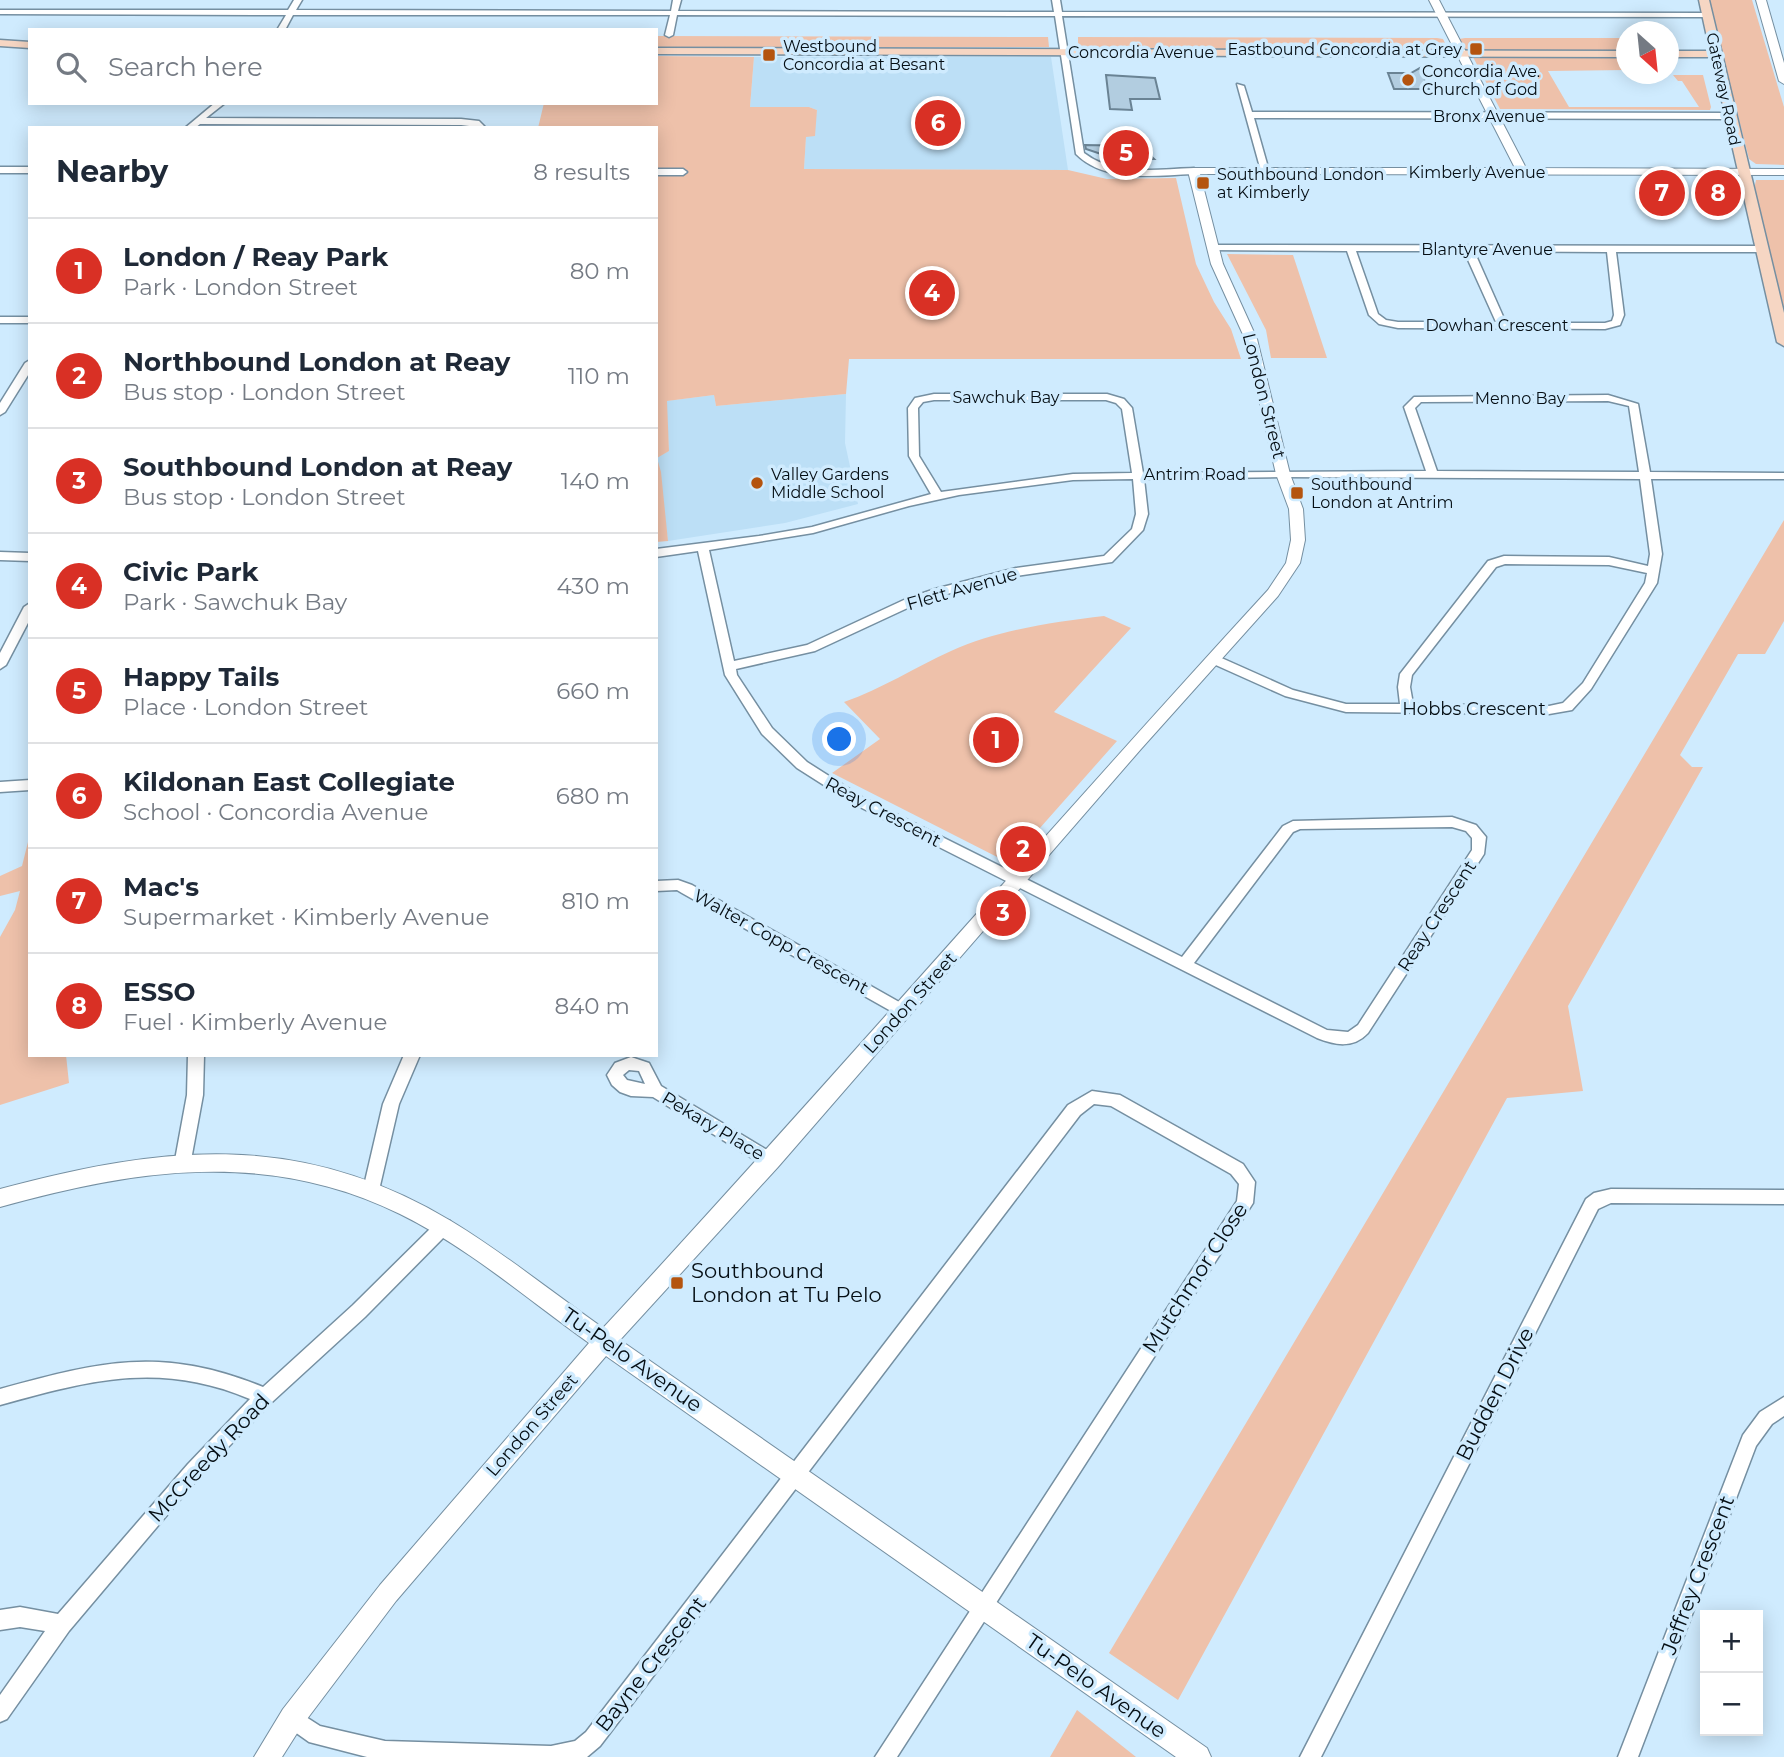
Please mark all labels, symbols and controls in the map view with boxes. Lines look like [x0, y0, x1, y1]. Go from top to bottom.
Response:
north arrow [1616, 21, 1679, 84]
search box [28, 28, 658, 105]
street label: Gateway Road [1702, 31, 1745, 147]
place label: Westbound Concordia at Besant [783, 37, 946, 74]
place label: Eastbound Concordia at Grey [1228, 40, 1462, 59]
marker: Eastbound Concordia at Grey [1468, 41, 1484, 57]
street label: Concordia Avenue [1068, 43, 1214, 62]
marker: Westbound Concordia at Besant [761, 47, 777, 63]
icon: search [52, 48, 90, 86]
text: Search here [108, 51, 263, 83]
place label: Concordia Ave. Church of God [1422, 62, 1540, 99]
marker: Concordia Ave. Church of God [1400, 72, 1416, 88]
pin: 6 [915, 97, 961, 149]
street label: Bronx Avenue [1433, 107, 1545, 126]
pin: 5 [1103, 127, 1149, 179]
text: Nearby [56, 153, 168, 190]
text: 8 results [533, 158, 630, 186]
street label: Kimberly Avenue [1409, 163, 1545, 182]
place label: Southbound London at Kimberly [1217, 165, 1384, 202]
pin: 7 [1639, 167, 1685, 219]
pin: 8 [1695, 167, 1741, 219]
marker: Southbound London at Kimberly [1195, 175, 1211, 191]
street label: Blantyre Avenue [1421, 240, 1553, 259]
text: London / Reay Park [123, 241, 388, 273]
text: 1 [74, 257, 84, 285]
text: 80 m [570, 257, 630, 285]
pin: 4 [909, 267, 955, 319]
text: Park · London Street [123, 273, 358, 301]
street label: Dowhan Crescent [1425, 316, 1569, 335]
street label: London Street [1238, 331, 1290, 461]
text: Northbound London at Reay [123, 346, 510, 378]
text: 2 [72, 362, 86, 390]
text: 110 m [568, 362, 630, 390]
text: Bus stop · London Street [123, 378, 406, 406]
street label: Sawchuk Bay [952, 388, 1060, 407]
street label: Menno Bay [1475, 389, 1566, 408]
text: Southbound London at Reay [123, 451, 512, 483]
place label: Valley Gardens Middle School [771, 465, 889, 502]
street label: Antrim Road [1144, 465, 1246, 484]
text: 3 [72, 467, 86, 495]
text: 140 m [561, 467, 630, 495]
marker: Valley Gardens Middle School [749, 475, 765, 491]
place label: Southbound London at Antrim [1311, 475, 1454, 512]
text: Bus stop · London Street [123, 483, 406, 511]
marker: Southbound London at Antrim [1289, 485, 1305, 501]
text: Civic Park [123, 556, 259, 588]
street label: Flett Avenue [904, 563, 1020, 615]
text: 4 [71, 572, 87, 600]
text: 430 m [557, 572, 630, 600]
text: Park · Sawchuk Bay [123, 588, 347, 616]
text: Happy Tails [123, 661, 279, 693]
text: 5 [72, 677, 86, 705]
text: 660 m [556, 677, 630, 705]
text: Place · London Street [123, 693, 368, 721]
street label: Hobbs Crescent [1402, 698, 1546, 720]
pin: 1 [973, 714, 1019, 766]
your location [822, 722, 856, 756]
text: Kildonan East Collegiate [123, 766, 455, 798]
street label: Reay Crescent [821, 772, 945, 852]
text: 6 [72, 782, 86, 810]
text: 680 m [556, 782, 630, 810]
text: School · Concordia Avenue [123, 798, 428, 826]
pin: 2 [1000, 823, 1046, 875]
street label: Reay Crescent [1393, 856, 1481, 976]
text: Mac's [123, 871, 199, 903]
street label: Walter Copp Crescent [690, 885, 872, 999]
text: 7 [72, 887, 86, 915]
text: 810 m [561, 887, 630, 915]
pin: 3 [980, 887, 1026, 939]
text: Supermarket · Kimberly Avenue [123, 903, 489, 931]
street label: London Street [859, 948, 961, 1058]
text: ESSO [123, 976, 196, 1008]
text: 8 [71, 992, 87, 1020]
text: 840 m [554, 992, 630, 1020]
text: Fuel · Kimberly Avenue [123, 1008, 387, 1036]
street label: Pekary Place [658, 1087, 768, 1165]
street label: Mutchmor Close [1137, 1198, 1252, 1358]
place label: Southbound London at Tu Pelo [691, 1258, 882, 1307]
marker: Southbound London at Tu Pelo [669, 1275, 685, 1291]
street label: Tu-Pelo Avenue [558, 1302, 707, 1417]
street label: Budden Drive [1450, 1323, 1539, 1464]
street label: London Street [481, 1369, 583, 1481]
street label: McCreedy Road [143, 1388, 274, 1527]
street label: Jeffrey Crescent [1655, 1492, 1739, 1659]
street label: Bayne Crescent [590, 1591, 711, 1736]
map controls [1700, 1610, 1763, 1736]
button: + [1700, 1610, 1763, 1673]
street label: Tu-Pelo Avenue [1022, 1628, 1171, 1743]
button: − [1700, 1673, 1763, 1736]

